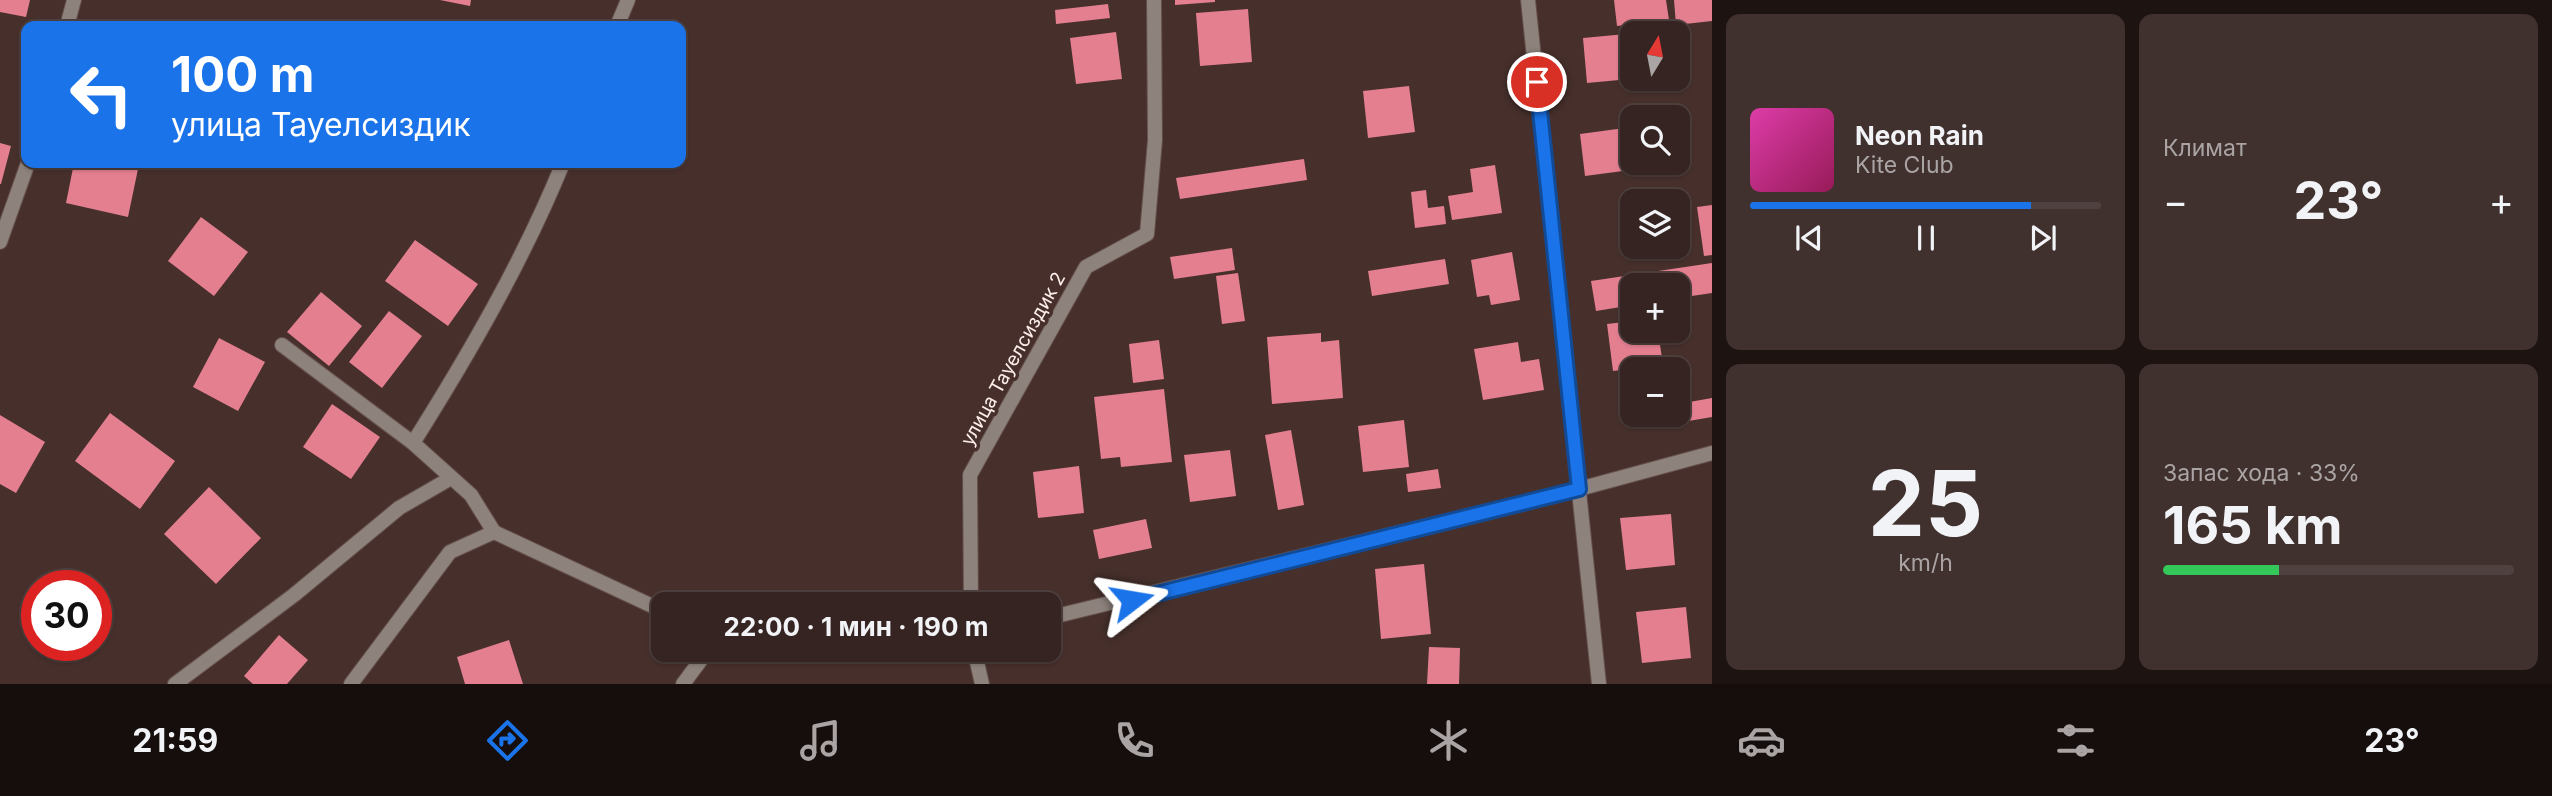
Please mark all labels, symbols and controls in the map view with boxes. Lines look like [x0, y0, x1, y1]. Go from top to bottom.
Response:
north arrow [1620, 21, 1690, 91]
map controls [1620, 21, 1690, 427]
text: 100 m [171, 45, 315, 104]
icon: left [56, 49, 147, 140]
pin [1507, 52, 1567, 112]
icon: arrive [1518, 63, 1556, 101]
text: улица Тауелсиздик [171, 105, 471, 144]
button: search [1620, 105, 1690, 175]
text: Neon Rain [1855, 120, 1984, 151]
text: Климат [2163, 134, 2247, 162]
text: Kite Club [1855, 151, 1954, 179]
text: 23° [2294, 169, 2383, 232]
text: − [2163, 178, 2188, 224]
text: + [2489, 178, 2514, 224]
button: layers [1620, 189, 1690, 259]
icon: previous [1790, 219, 1828, 257]
icon: pause [1907, 219, 1945, 257]
icon: next [2024, 219, 2062, 257]
street label: улица Тауелсиздик 2 [956, 268, 1070, 450]
button: + [1620, 273, 1690, 343]
button: − [1620, 357, 1690, 427]
text: 25 [1868, 448, 1983, 558]
text: Запас хода · 33% [2163, 459, 2360, 487]
text: 165 km [2163, 494, 2342, 557]
text: km/h [1898, 549, 1953, 577]
position arrow [1095, 563, 1169, 637]
speed limit sign: 30 [21, 570, 112, 661]
text: 22:00 · 1 мин · 190 m [724, 611, 988, 642]
icon: directions [483, 716, 532, 765]
icon: music [796, 716, 845, 765]
icon: phone [1110, 716, 1159, 765]
icon: climate [1424, 716, 1473, 765]
icon: car [1737, 716, 1786, 765]
icon: filters [2051, 716, 2100, 765]
text: 21:59 [132, 721, 218, 760]
text: 23° [2364, 721, 2420, 760]

